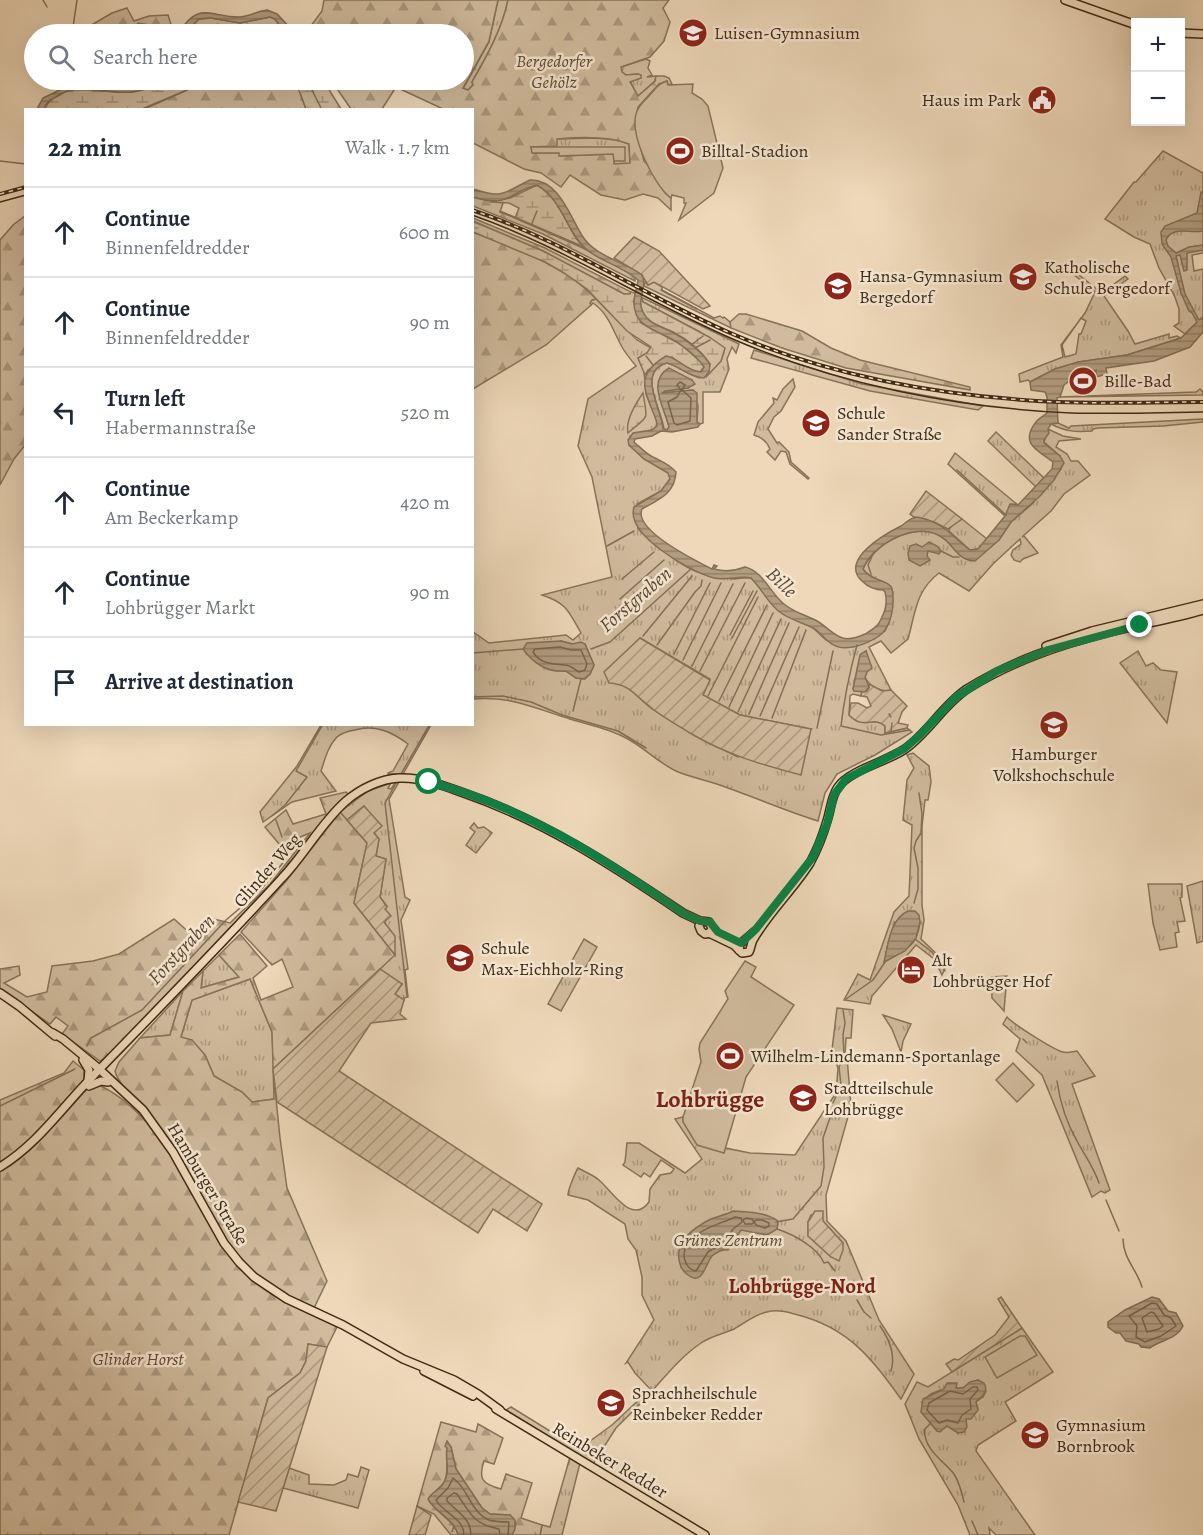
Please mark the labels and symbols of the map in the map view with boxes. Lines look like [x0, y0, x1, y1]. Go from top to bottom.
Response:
school or university icon: Luisen-Gymnasium [677, 17, 709, 49]
place label: Luisen-Gymnasium [714, 21, 860, 45]
park label: Bergedorfer Gehölz [516, 49, 593, 94]
public building icon: Haus im Park [1026, 84, 1058, 116]
place label: Haus im Park [921, 88, 1021, 112]
sports icon: Billtal-Stadion [664, 135, 696, 167]
place label: Billtal-Stadion [701, 139, 809, 163]
place label: Katholische Schule Bergedorf [1044, 255, 1173, 300]
school or university icon: Katholische Schule Bergedorf [1007, 261, 1039, 293]
place label: Hansa-Gymnasium Bergedorf [859, 264, 1003, 309]
school or university icon: Hansa-Gymnasium Bergedorf [822, 270, 854, 302]
sports icon: Bille-Bad [1067, 365, 1099, 397]
place label: Bille-Bad [1104, 369, 1172, 393]
place label: Schule Sander Straße [837, 401, 942, 446]
school or university icon: Schule Sander Straße [800, 407, 832, 439]
water label: Forstgraben [593, 560, 677, 638]
water label: Bille [760, 561, 803, 604]
route end [1126, 611, 1152, 637]
school or university icon: Hamburger Volkshochschule [1038, 709, 1070, 741]
place label: Hamburger Volkshochschule [992, 742, 1115, 787]
route start [415, 768, 441, 794]
street label: Glinder Weg [228, 828, 306, 912]
water label: Forstgraben [142, 908, 221, 991]
place label: Schule Max-Eichholz-Ring [481, 936, 624, 981]
school or university icon: Schule Max-Eichholz-Ring [444, 942, 476, 974]
place label: Alt Lohbrügger Hof [931, 948, 1053, 993]
hotel icon: Alt Lohbrügger Hof [895, 954, 927, 986]
sports icon: Wilhelm-Lindemann-Sportanlage [714, 1040, 746, 1072]
place label: Wilhelm-Lindemann-Sportanlage [750, 1044, 1001, 1068]
place label: Stadtteilschule Lohbrügge [824, 1076, 934, 1121]
school or university icon: Stadtteilschule Lohbrügge [787, 1082, 819, 1114]
district label: Lohbrügge [656, 1083, 764, 1115]
street label: Hamburger Straße [162, 1118, 254, 1250]
park label: Grünes Zentrum [674, 1228, 782, 1252]
district label: Lohbrügge-Nord [728, 1272, 876, 1300]
park label: Glinder Horst [92, 1347, 184, 1371]
place label: Sprachheilschule Reinbeker Redder [632, 1381, 763, 1426]
school or university icon: Sprachheilschule Reinbeker Redder [595, 1387, 627, 1419]
place label: Gymnasium Bornbrook [1056, 1413, 1146, 1458]
street label: Reinbeker Redder [548, 1416, 672, 1504]
school or university icon: Gymnasium Bornbrook [1019, 1419, 1051, 1451]

